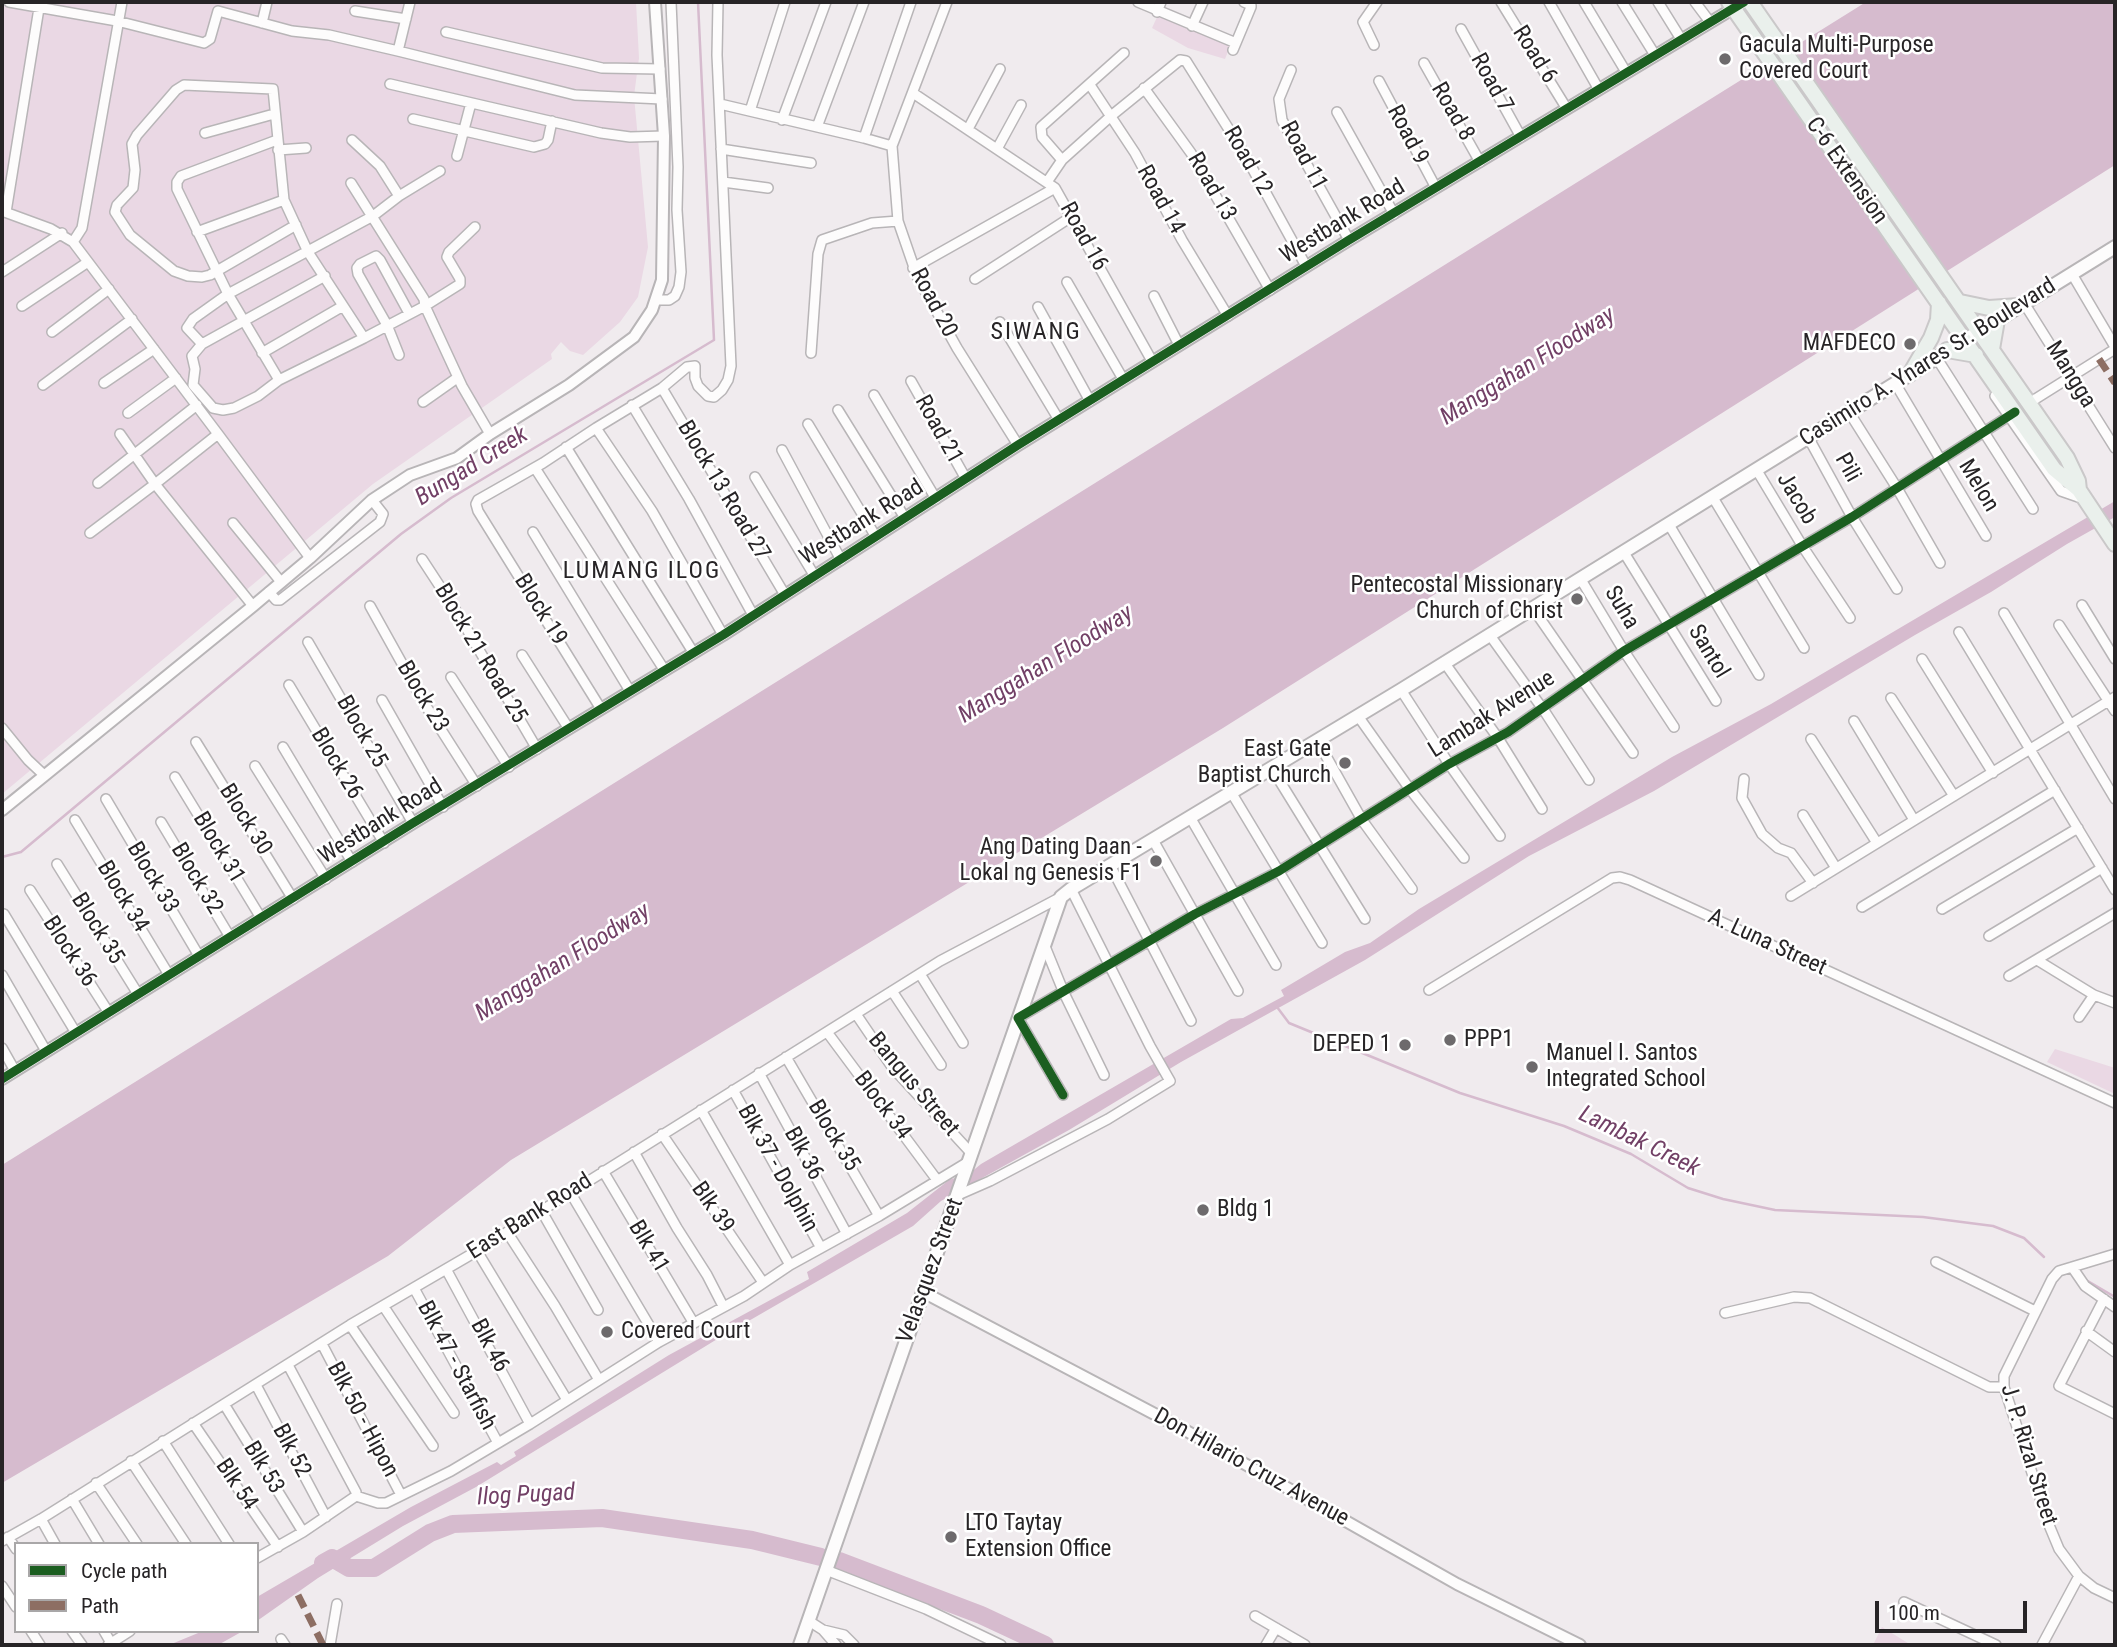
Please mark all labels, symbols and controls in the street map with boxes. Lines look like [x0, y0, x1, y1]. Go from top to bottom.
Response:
street label: Road 6 [1506, 21, 1562, 89]
place label: Gacula Multi-Purpose Covered Court [1739, 32, 1934, 86]
street label: Road 7 [1464, 49, 1518, 117]
marker: Gacula Multi-Purpose Covered Court [1717, 51, 1733, 67]
street label: Road 8 [1424, 78, 1480, 146]
street label: Road 9 [1380, 101, 1434, 169]
street label: C-6 Extension [1799, 112, 1893, 230]
street label: Road 11 [1273, 117, 1333, 195]
street label: Road 12 [1217, 122, 1277, 200]
street label: Road 13 [1181, 148, 1241, 226]
street label: Road 14 [1130, 161, 1190, 239]
street label: Westbank Road [1276, 174, 1410, 270]
street label: Road 16 [1053, 198, 1113, 276]
street label: Road 20 [903, 264, 963, 342]
street label: Casimiro A. Ynares Sr. Boulevard [1795, 273, 2061, 453]
water label: Manggahan Floodway [1435, 302, 1621, 432]
district label: SIWANG [991, 319, 1081, 347]
place label: MAFDECO [1803, 330, 1896, 358]
marker: MAFDECO [1902, 336, 1918, 352]
street label: Mangga [2039, 337, 2101, 413]
street label: Road 21 [908, 391, 968, 469]
street label: Block 13 Road 27 [671, 416, 775, 566]
water label: Bungad Creek [410, 421, 534, 513]
street label: Pili [1828, 449, 1866, 487]
street label: Melon [1952, 455, 2004, 517]
street label: Jacob [1770, 468, 1822, 530]
street label: Westbank Road [795, 474, 929, 572]
district label: LUMANG ILOG [564, 558, 720, 586]
street label: Block 19 [508, 569, 572, 651]
place label: Pentecostal Missionary Church of Christ [1350, 572, 1563, 626]
street label: Block 21 Road 25 [428, 579, 532, 729]
street label: Suha [1598, 582, 1644, 634]
marker: Pentecostal Missionary Church of Christ [1569, 591, 1585, 607]
water label: Manggahan Floodway [953, 600, 1139, 730]
street label: Santol [1681, 620, 1735, 684]
street label: Block 23 [390, 656, 454, 738]
street label: Lambak Avenue [1424, 665, 1560, 765]
street label: Block 25 [329, 691, 393, 773]
street label: Block 26 [304, 723, 368, 805]
place label: East Gate Baptist Church [1198, 736, 1331, 790]
marker: East Gate Baptist Church [1337, 755, 1353, 771]
street label: Westbank Road [314, 773, 448, 871]
street label: Block 30 [213, 779, 277, 861]
street label: Block 31 [186, 807, 250, 889]
place label: Ang Dating Daan - Lokal ng Genesis F1 [960, 834, 1142, 888]
street label: Block 33 [120, 837, 184, 919]
street label: Block 32 [164, 838, 228, 920]
marker: Ang Dating Daan - Lokal ng Genesis F1 [1148, 853, 1164, 869]
street label: Block 34 [90, 856, 154, 938]
street label: Block 35 [65, 888, 129, 970]
water label: Manggahan Floodway [470, 898, 656, 1028]
street label: A. Luna Street [1703, 904, 1831, 982]
street label: Block 36 [36, 912, 102, 992]
place label: PPP1 [1464, 1026, 1514, 1054]
street label: Bangus Street [862, 1028, 964, 1142]
place label: DEPED 1 [1312, 1031, 1391, 1059]
marker: PPP1 [1442, 1032, 1458, 1048]
marker: DEPED 1 [1397, 1037, 1413, 1053]
place label: Manuel I. Santos Integrated School [1546, 1040, 1706, 1094]
marker: Manuel I. Santos Integrated School [1524, 1059, 1540, 1075]
street label: Block 34 [847, 1066, 917, 1146]
street label: Block 35 [801, 1095, 865, 1177]
water label: Lambak Creek [1574, 1100, 1704, 1184]
street label: Blk 37 - Dolphin [731, 1101, 823, 1237]
street label: Blk 36 [777, 1123, 829, 1185]
street label: East Bank Road [463, 1168, 597, 1266]
street label: Blk 39 [685, 1177, 739, 1239]
street label: Velasquez Street [892, 1195, 970, 1347]
place label: Bldg 1 [1217, 1196, 1274, 1224]
marker: Bldg 1 [1195, 1202, 1211, 1218]
street label: Blk 41 [622, 1216, 674, 1278]
street label: Blk 47 - Starfish [410, 1297, 502, 1435]
street label: Blk 46 [464, 1315, 514, 1377]
place label: Covered Court [621, 1318, 750, 1346]
marker: Covered Court [599, 1324, 615, 1340]
street label: Blk 50 - Hipon [320, 1358, 404, 1482]
street label: J. P. Rizal Street [1993, 1381, 2063, 1529]
street label: Don Hilario Cruz Avenue [1149, 1403, 1353, 1533]
street label: Blk 52 [266, 1420, 316, 1482]
street label: Blk 53 [237, 1437, 289, 1499]
street label: Blk 54 [209, 1454, 263, 1516]
water label: Ilog Pugad [476, 1479, 576, 1513]
place label: LTO Taytay Extension Office [965, 1510, 1111, 1564]
marker: LTO Taytay Extension Office [943, 1529, 959, 1545]
legend [14, 1542, 259, 1633]
text: Cycle path [81, 1559, 167, 1583]
scale bar [1879, 1588, 2031, 1632]
text: Path [81, 1594, 119, 1618]
text: 100 m [1888, 1601, 1940, 1625]

